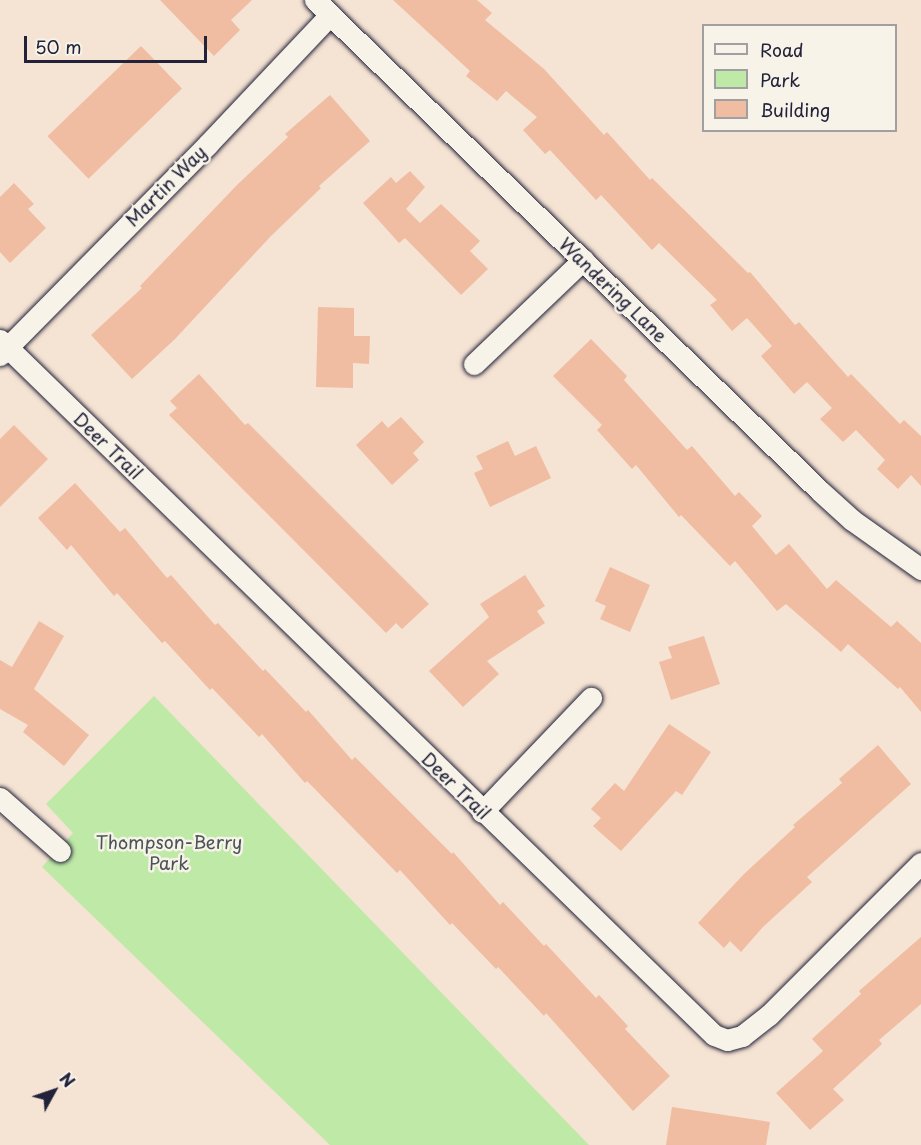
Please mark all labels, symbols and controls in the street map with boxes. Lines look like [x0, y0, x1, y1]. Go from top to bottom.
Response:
scale bar [27, 24, 210, 62]
legend [702, 24, 897, 132]
text: 50 m [35, 33, 82, 60]
text: Road [760, 36, 804, 63]
text: Park [760, 66, 800, 93]
text: Building [760, 96, 830, 123]
street label: Martin Way [121, 141, 211, 231]
street label: Wandering Lane [555, 233, 671, 347]
street label: Deer Trail [69, 408, 147, 484]
street label: Deer Trail [417, 748, 495, 824]
park label: Thompson-Berry Park [96, 832, 242, 874]
north arrow [24, 1061, 84, 1121]
text: N [55, 1067, 81, 1092]

